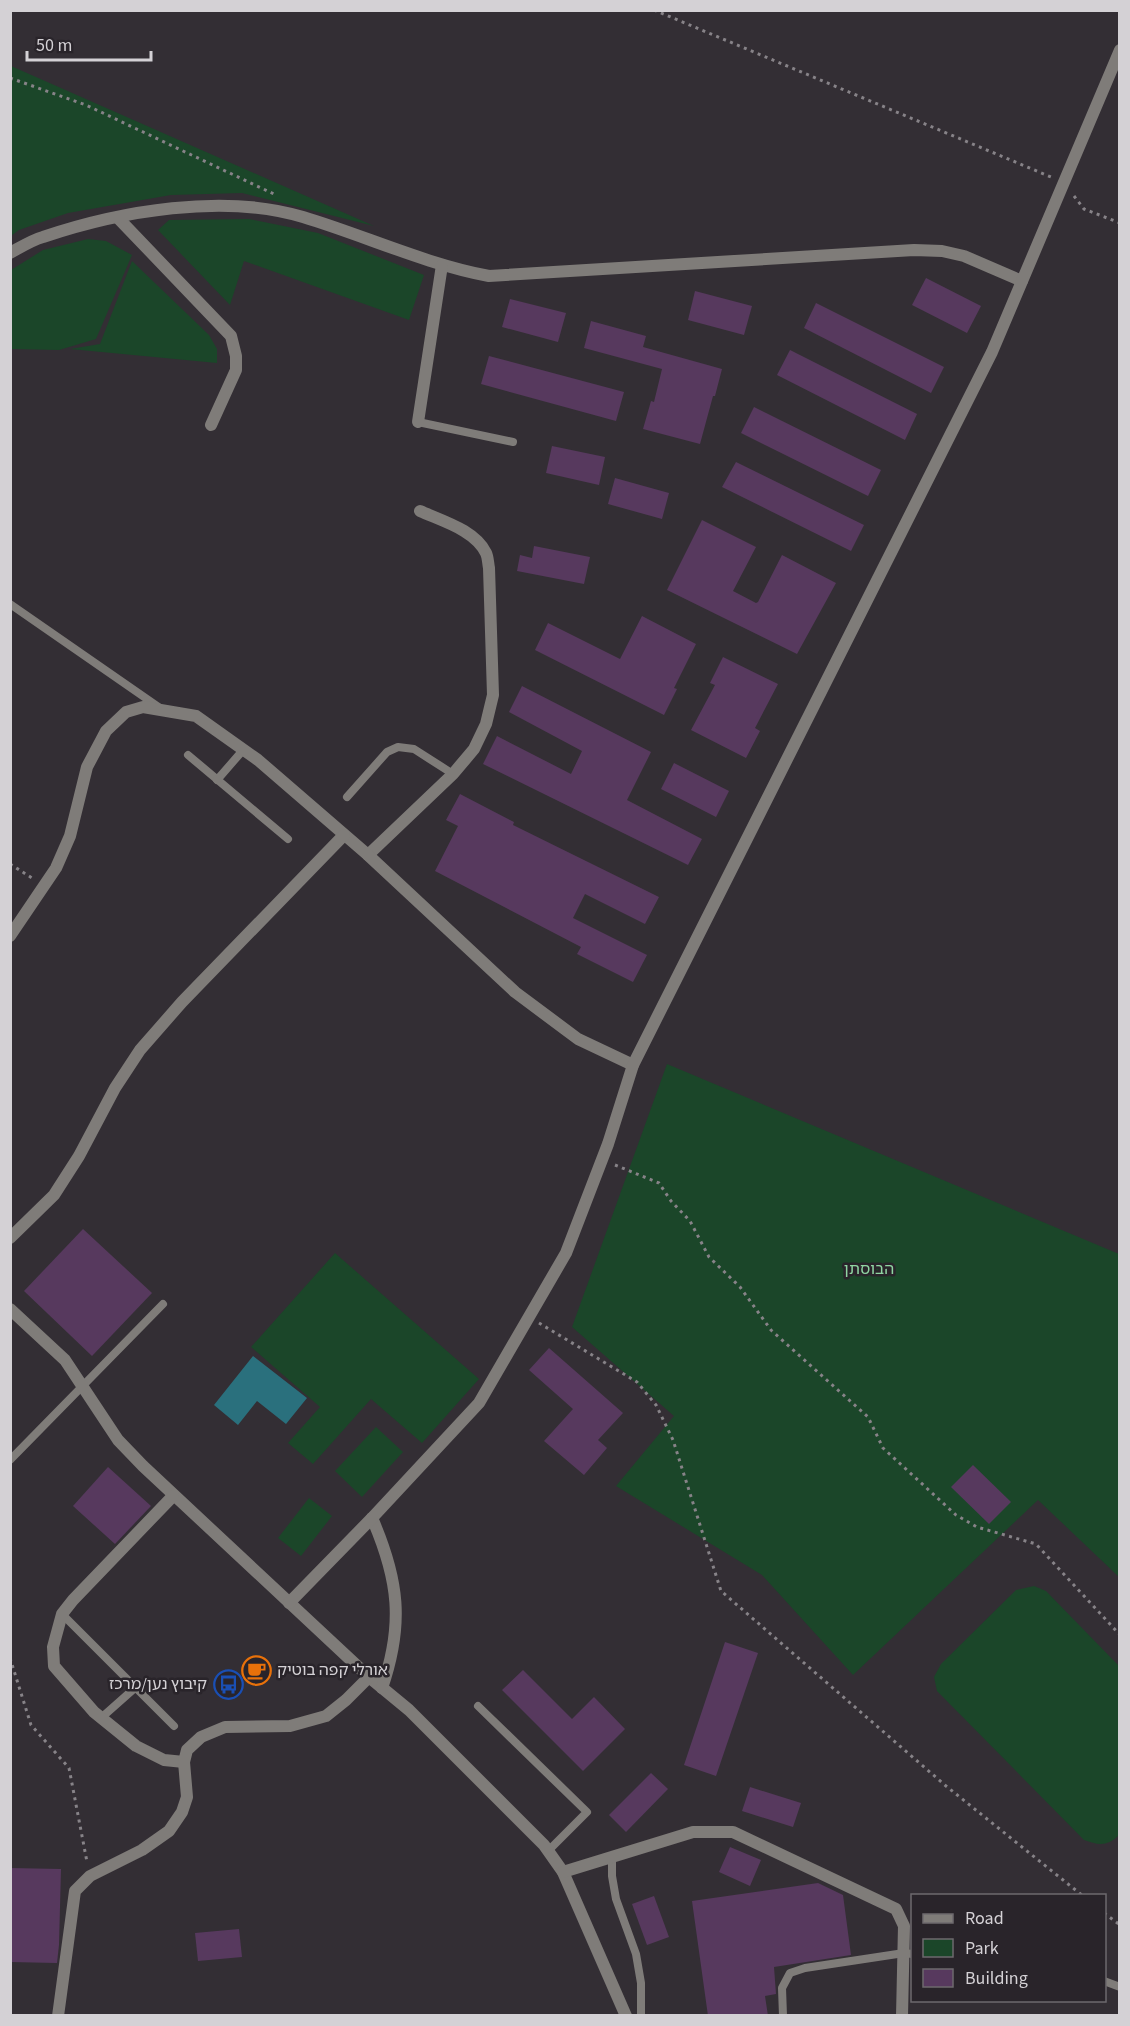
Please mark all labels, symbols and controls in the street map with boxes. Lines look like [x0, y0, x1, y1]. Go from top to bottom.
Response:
scale bar [27, 24, 152, 62]
text: 50 m [36, 33, 72, 58]
park label: הבוסתן [844, 1258, 894, 1280]
cafe icon: אורלי קפה בוטיק [240, 1654, 272, 1686]
place label: אורלי קפה בוטיק [277, 1659, 388, 1681]
bus stop icon: קיבוץ נען/מרכז [212, 1668, 244, 1700]
place label: קיבוץ נען/מרכז [109, 1673, 207, 1695]
legend [911, 1894, 1106, 2002]
text: Road [965, 1906, 1004, 1931]
text: Park [965, 1936, 999, 1961]
text: Building [965, 1966, 1028, 1991]

